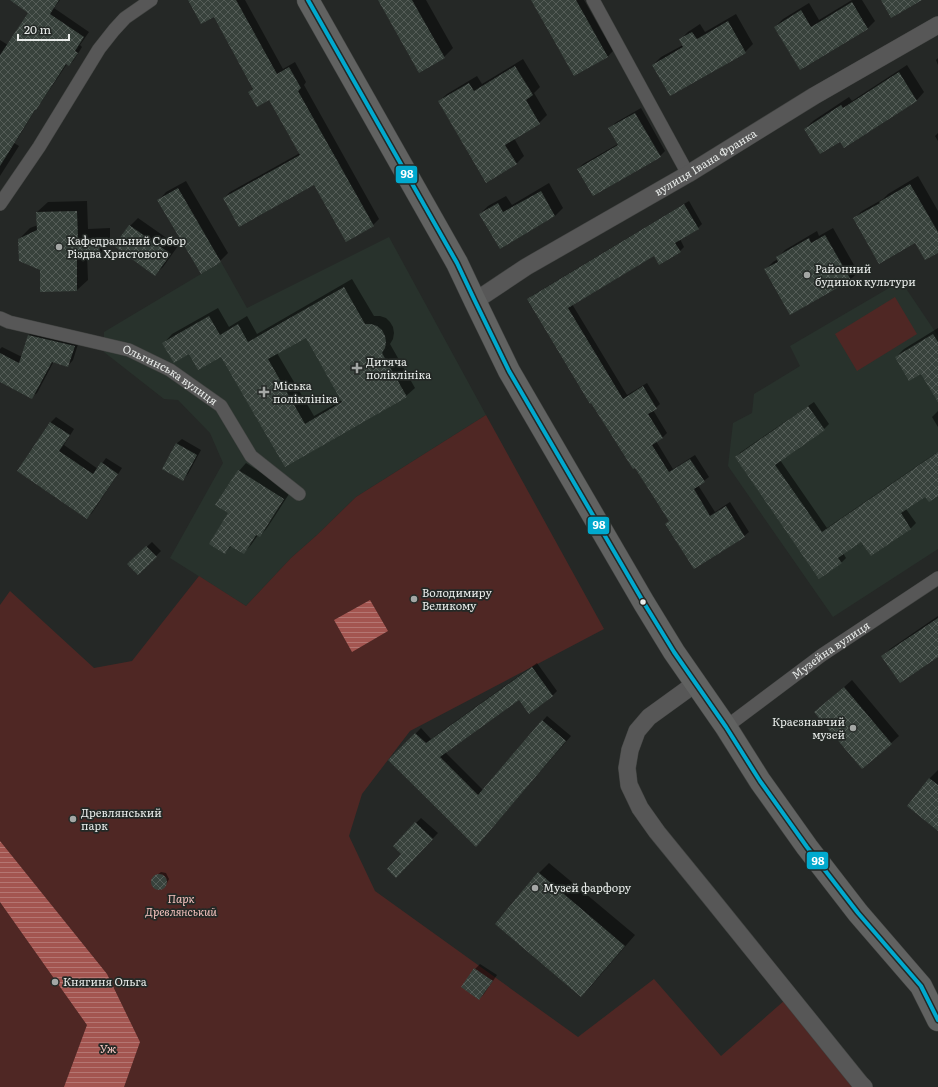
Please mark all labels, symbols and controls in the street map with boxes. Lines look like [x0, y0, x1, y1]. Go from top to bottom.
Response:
scale bar [18, 16, 69, 42]
text: 20 m [24, 20, 51, 38]
street label: вулиця Івана Франка [651, 125, 759, 199]
line badge: 98 [395, 165, 418, 184]
text: 98 [401, 165, 414, 181]
place label: Кафедральний Собор Різдва Христового [67, 232, 186, 261]
marker: Кафедральний Собор Різдва Христового [54, 242, 64, 252]
place label: Районний будинок культури [815, 260, 916, 289]
marker: Районний будинок культури [802, 270, 812, 280]
street label: Ольгинська вулиця [121, 340, 222, 408]
place label: Дитяча поліклініка [366, 353, 431, 382]
marker: Дитяча поліклініка [351, 362, 363, 374]
place label: Міська поліклініка [273, 377, 338, 406]
marker: Міська поліклініка [258, 386, 270, 398]
line badge: 98 [587, 516, 610, 535]
text: 98 [593, 516, 606, 532]
place label: Володимиру Великому [422, 584, 492, 613]
marker: Володимиру Великому [409, 594, 419, 604]
unlabelled marker [638, 597, 648, 607]
street label: Музейна вулиця [788, 616, 873, 682]
place label: Краєзнавчий музей [772, 713, 845, 742]
marker: Краєзнавчий музей [848, 723, 858, 733]
place label: Древлянський парк [81, 804, 162, 833]
marker: Древлянський парк [68, 814, 78, 824]
line badge: 98 [806, 851, 829, 870]
text: 98 [812, 852, 825, 868]
place label: Музей фарфору [543, 879, 632, 895]
marker: Музей фарфору [530, 883, 540, 893]
park label: Парк Древлянський [145, 890, 217, 919]
place label: Княгиня Ольга [63, 973, 147, 989]
marker: Княгиня Ольга [50, 977, 60, 987]
water label: Уж [100, 1039, 117, 1057]

